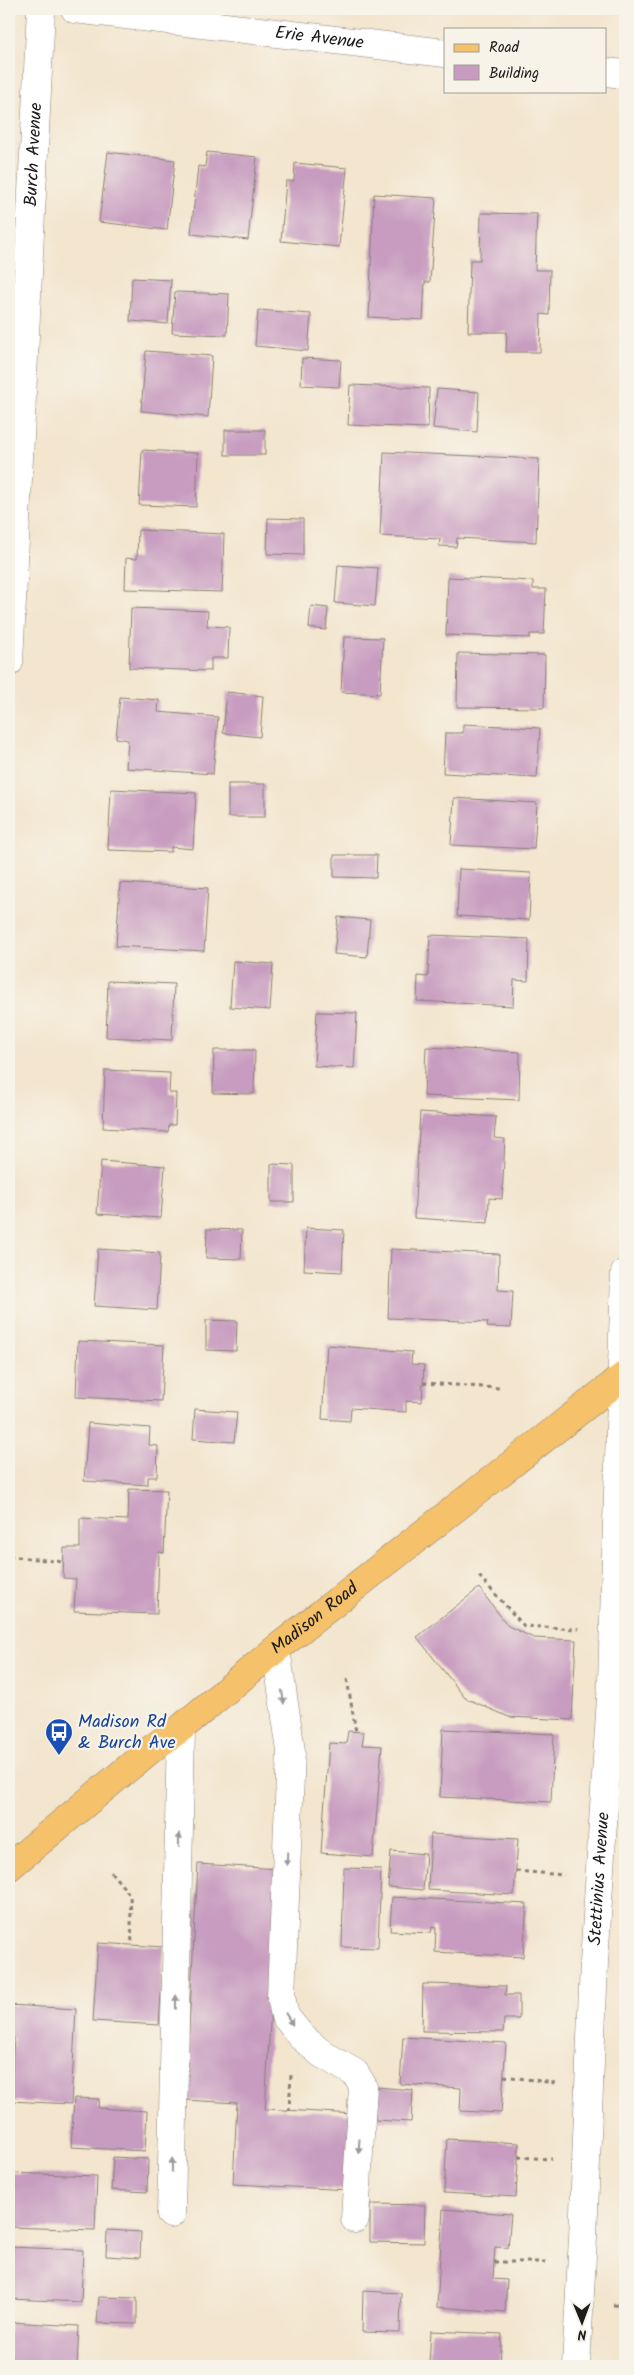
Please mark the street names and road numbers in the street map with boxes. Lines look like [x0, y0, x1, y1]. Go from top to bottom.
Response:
street label: Erie Avenue [273, 18, 365, 58]
street label: Burch Avenue [17, 102, 51, 207]
street label: Madison Road [265, 1574, 366, 1662]
street label: Stettinius Avenue [581, 1811, 618, 1946]

